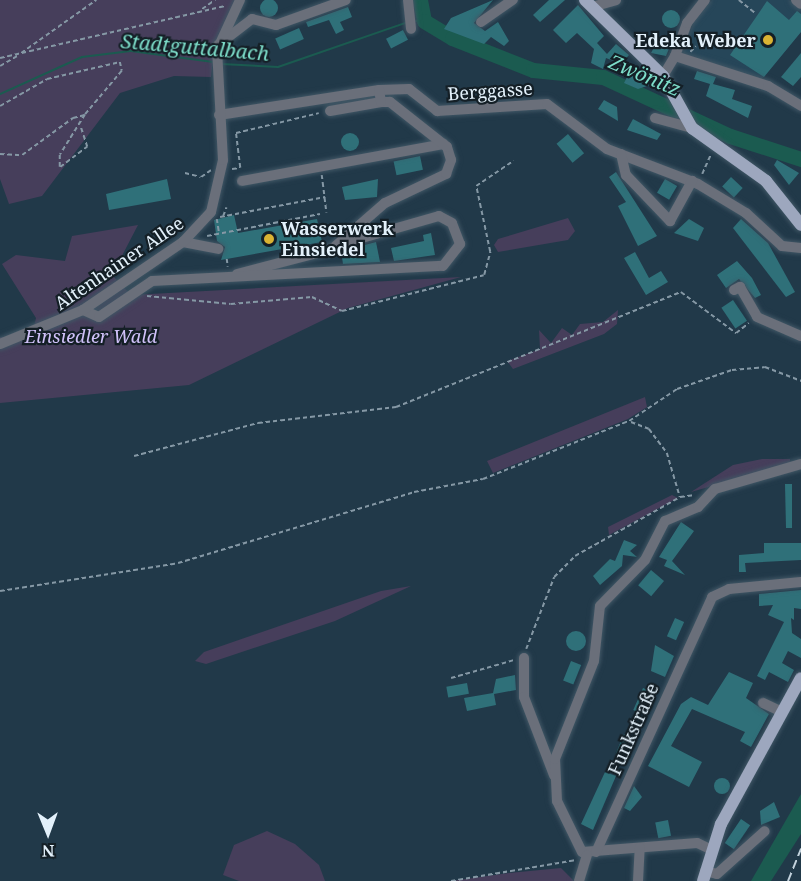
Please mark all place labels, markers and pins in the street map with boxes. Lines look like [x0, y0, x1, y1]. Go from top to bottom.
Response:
place label: Edeka Weber [636, 29, 756, 51]
marker: Edeka Weber [761, 33, 775, 47]
place label: Wasserwerk Einsiedel [281, 218, 393, 260]
marker: Wasserwerk Einsiedel [262, 232, 276, 246]

